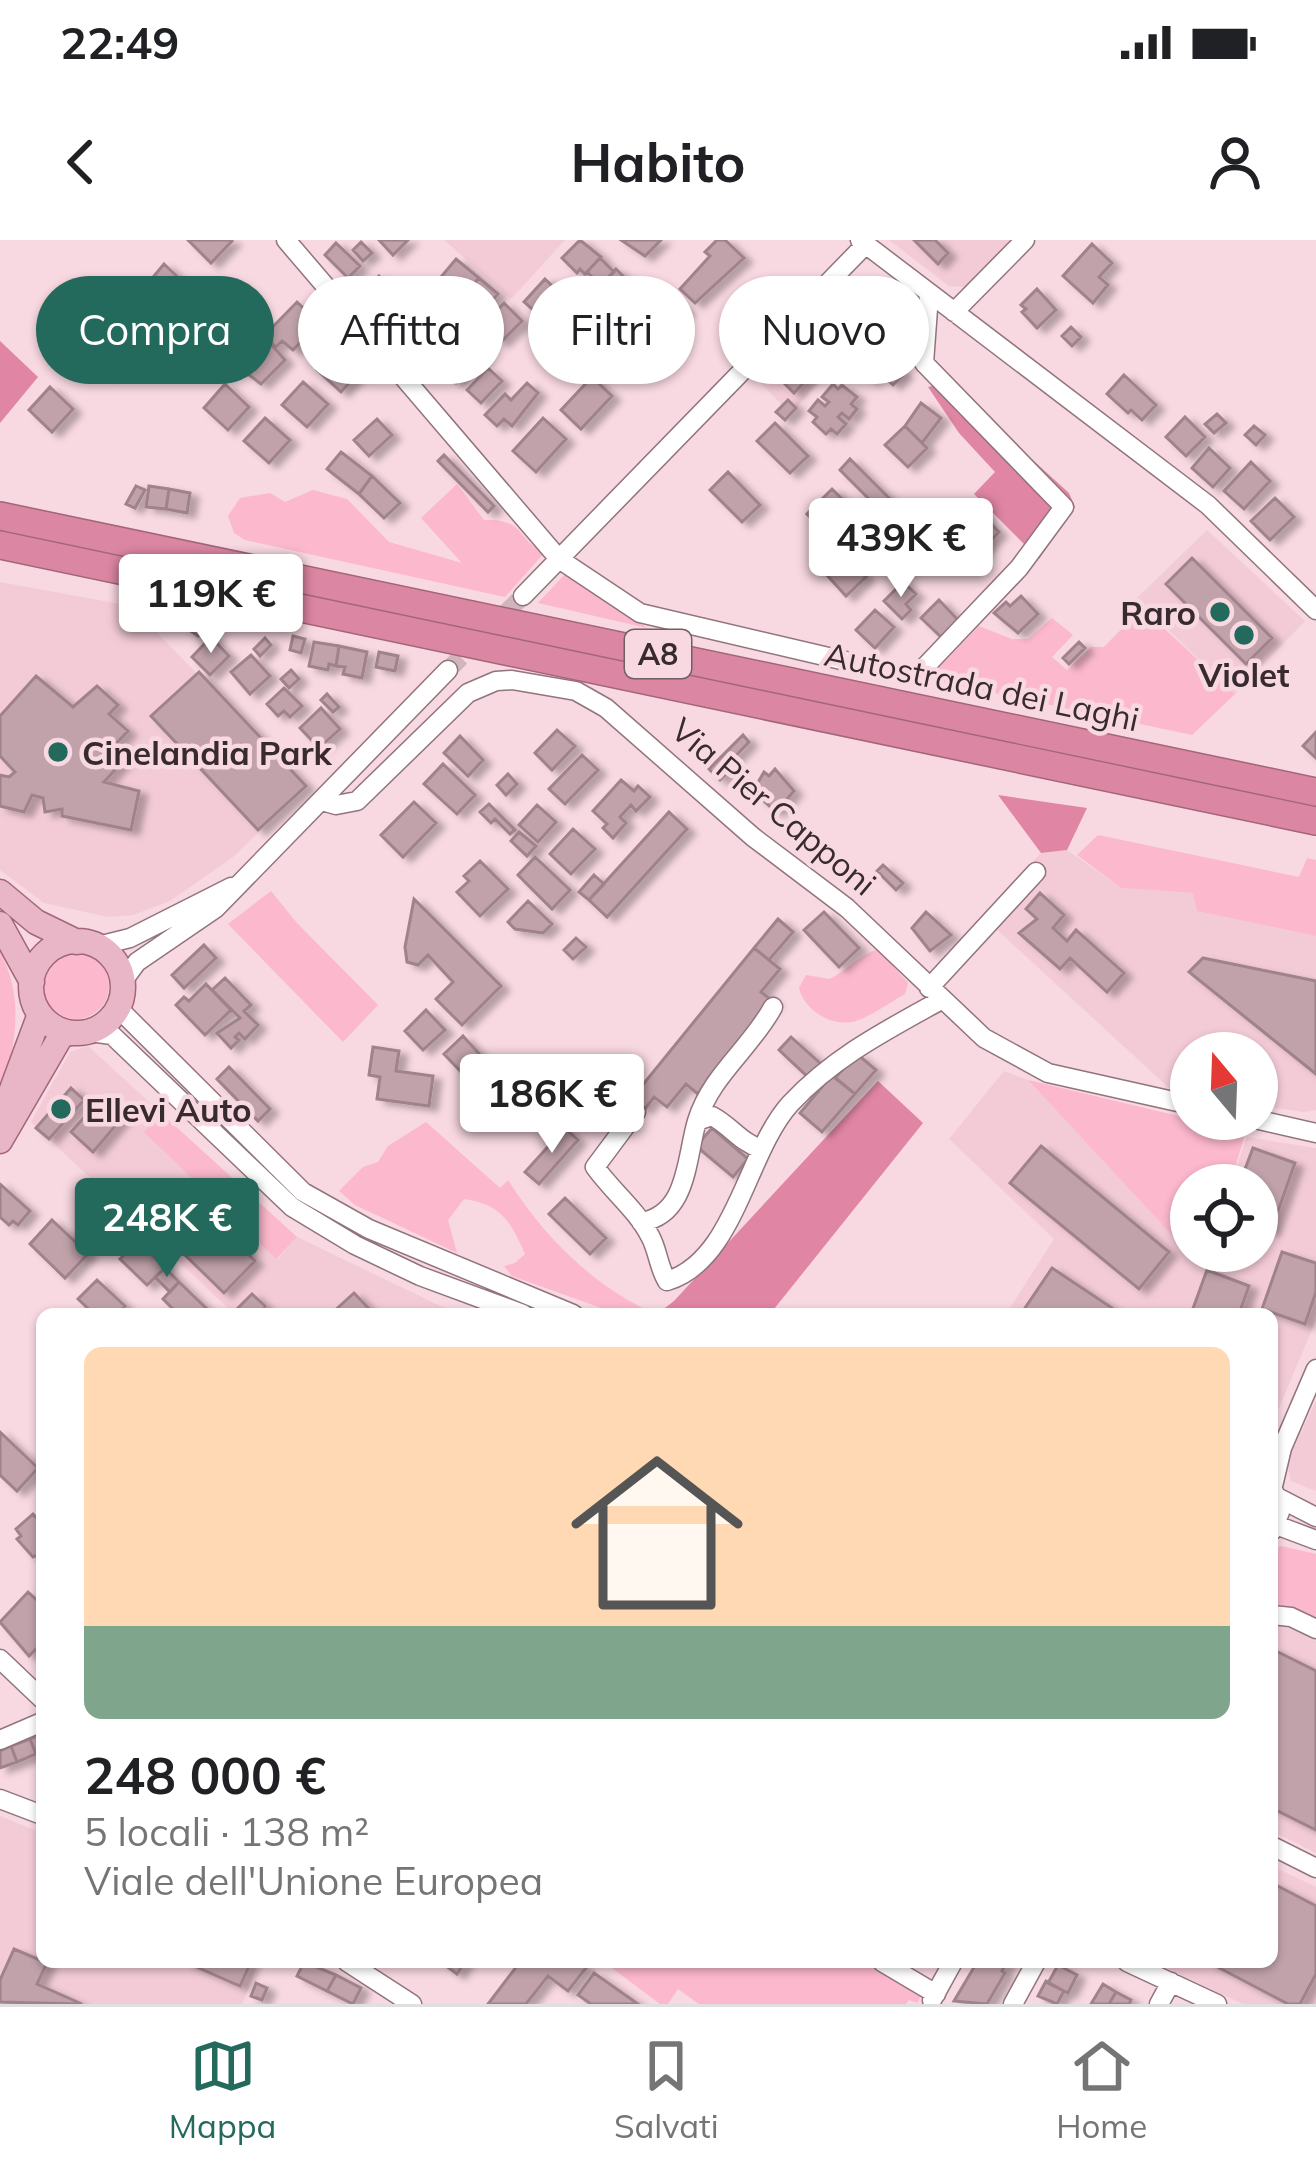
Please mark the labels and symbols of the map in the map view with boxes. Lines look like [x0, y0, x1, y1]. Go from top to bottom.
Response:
pin: 439K € [803, 498, 999, 600]
pin: 119K € [113, 554, 309, 656]
place label: Raro [1120, 592, 1196, 633]
marker: Raro [1207, 599, 1233, 625]
marker: Violet [1231, 622, 1257, 648]
road number: A8 [625, 630, 691, 678]
street label: Autostrada dei Laghi [821, 633, 1143, 739]
place label: Violet [1197, 654, 1290, 695]
street label: Via Pier Capponi [663, 708, 885, 904]
place label: Cinelandia Park [82, 732, 332, 773]
marker: Cinelandia Park [45, 739, 71, 765]
north arrow [1170, 1032, 1278, 1140]
pin: 186K € [454, 1054, 650, 1156]
place label: Ellevi Auto [85, 1089, 252, 1130]
marker: Ellevi Auto [48, 1096, 74, 1122]
pin: 248K € [69, 1178, 265, 1280]

